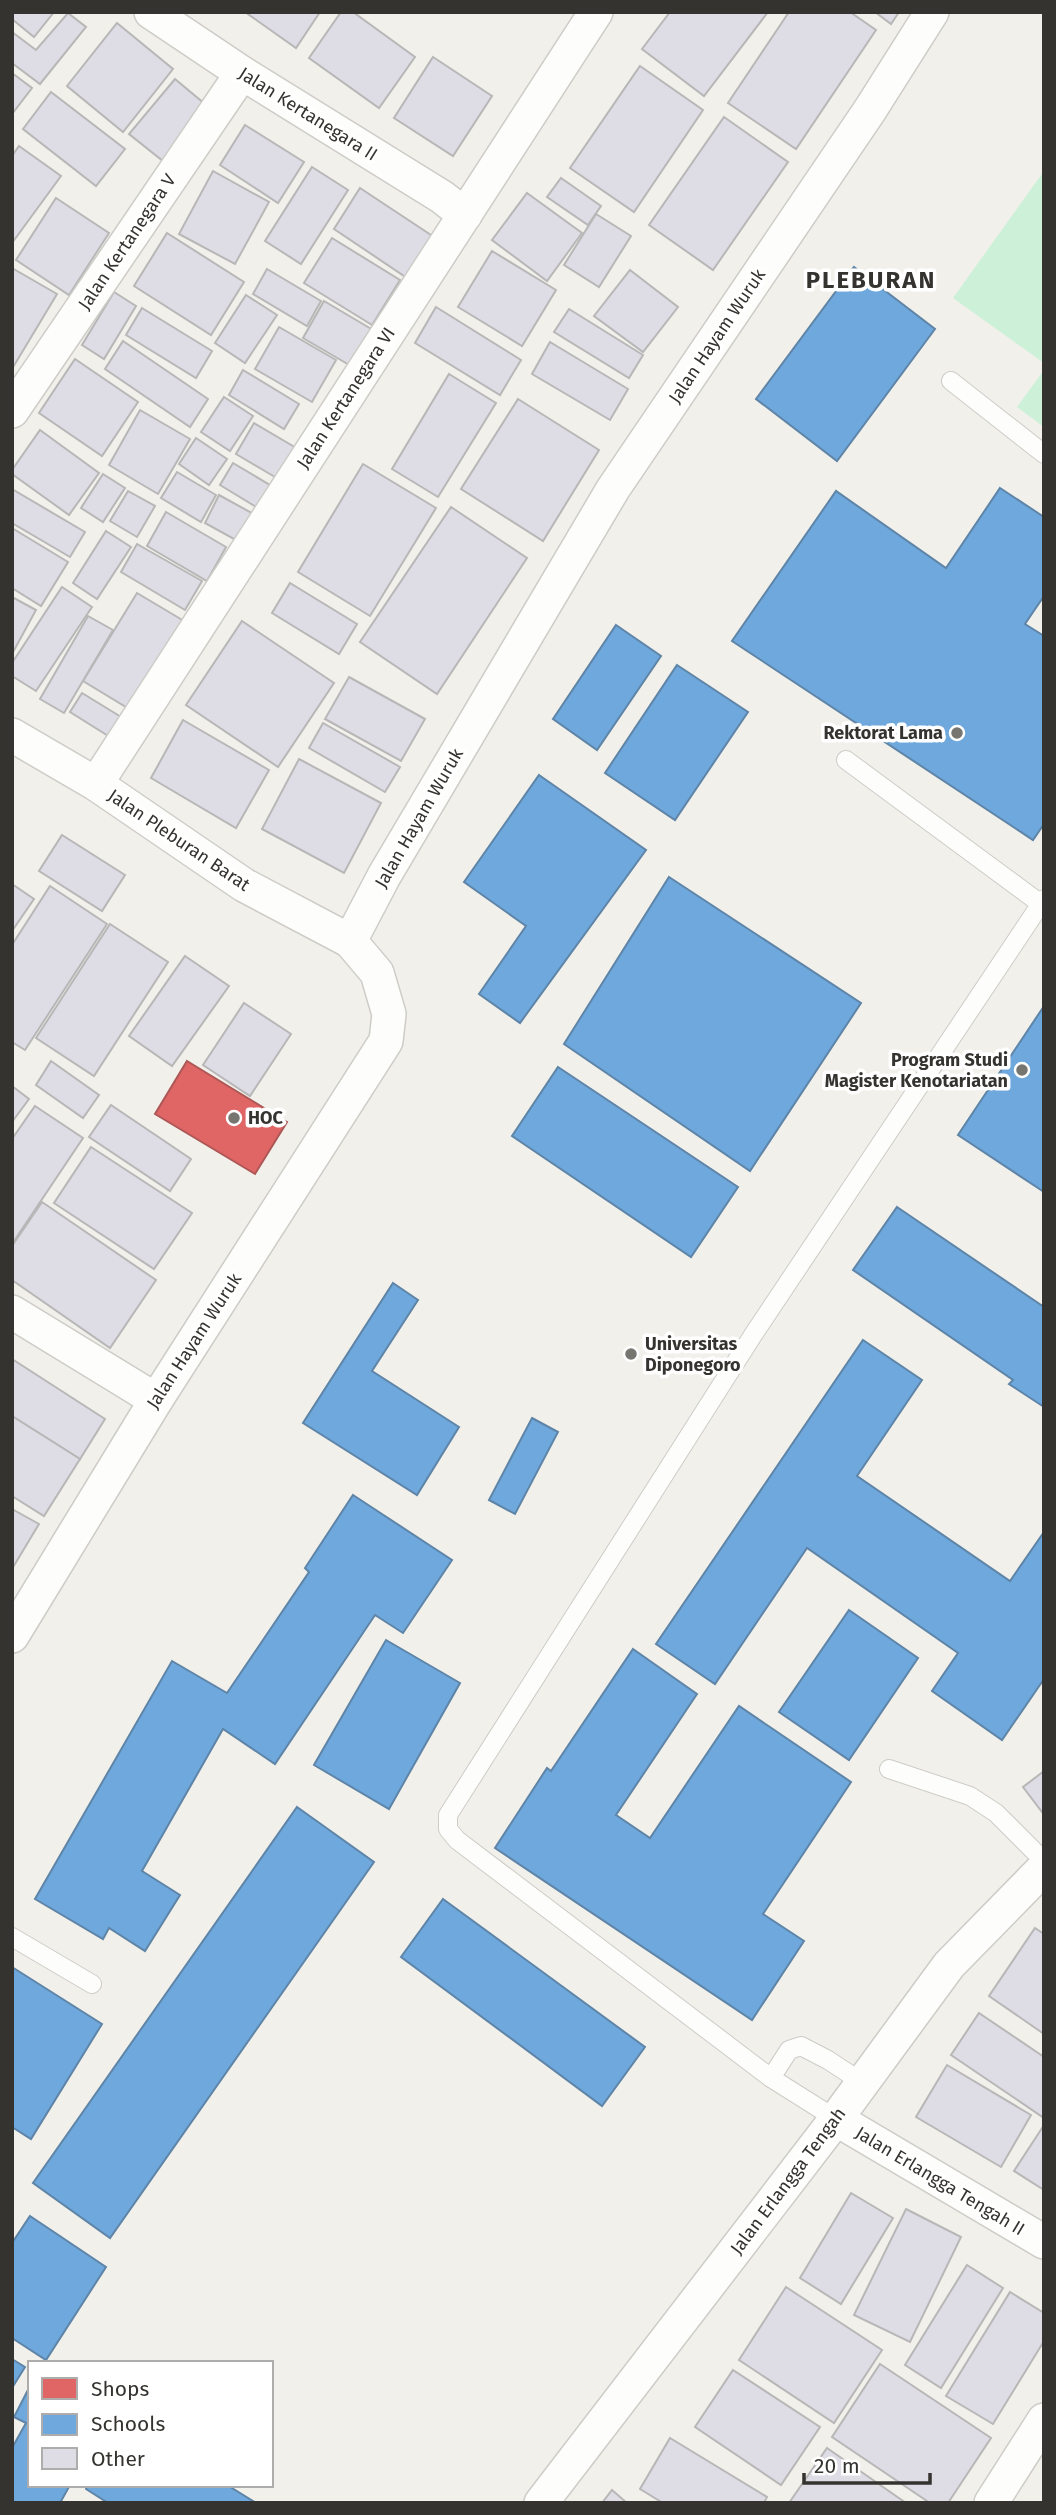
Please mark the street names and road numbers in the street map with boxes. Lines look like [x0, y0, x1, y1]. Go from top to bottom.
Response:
street label: Jalan Kertanegara II [235, 62, 381, 166]
street label: Jalan Kertanegara V [73, 170, 181, 314]
street label: Jalan Hayam Wuruk [664, 264, 771, 407]
street label: Jalan Kertanegara VI [292, 323, 400, 473]
street label: Jalan Hayam Wuruk [370, 744, 468, 892]
street label: Jalan Pleburan Barat [104, 784, 255, 896]
street label: Jalan Hayam Wuruk [142, 1268, 247, 1413]
street label: Jalan Erlangga Tengah [726, 2103, 850, 2259]
street label: Jalan Erlangga Tengah II [851, 2122, 1029, 2240]

